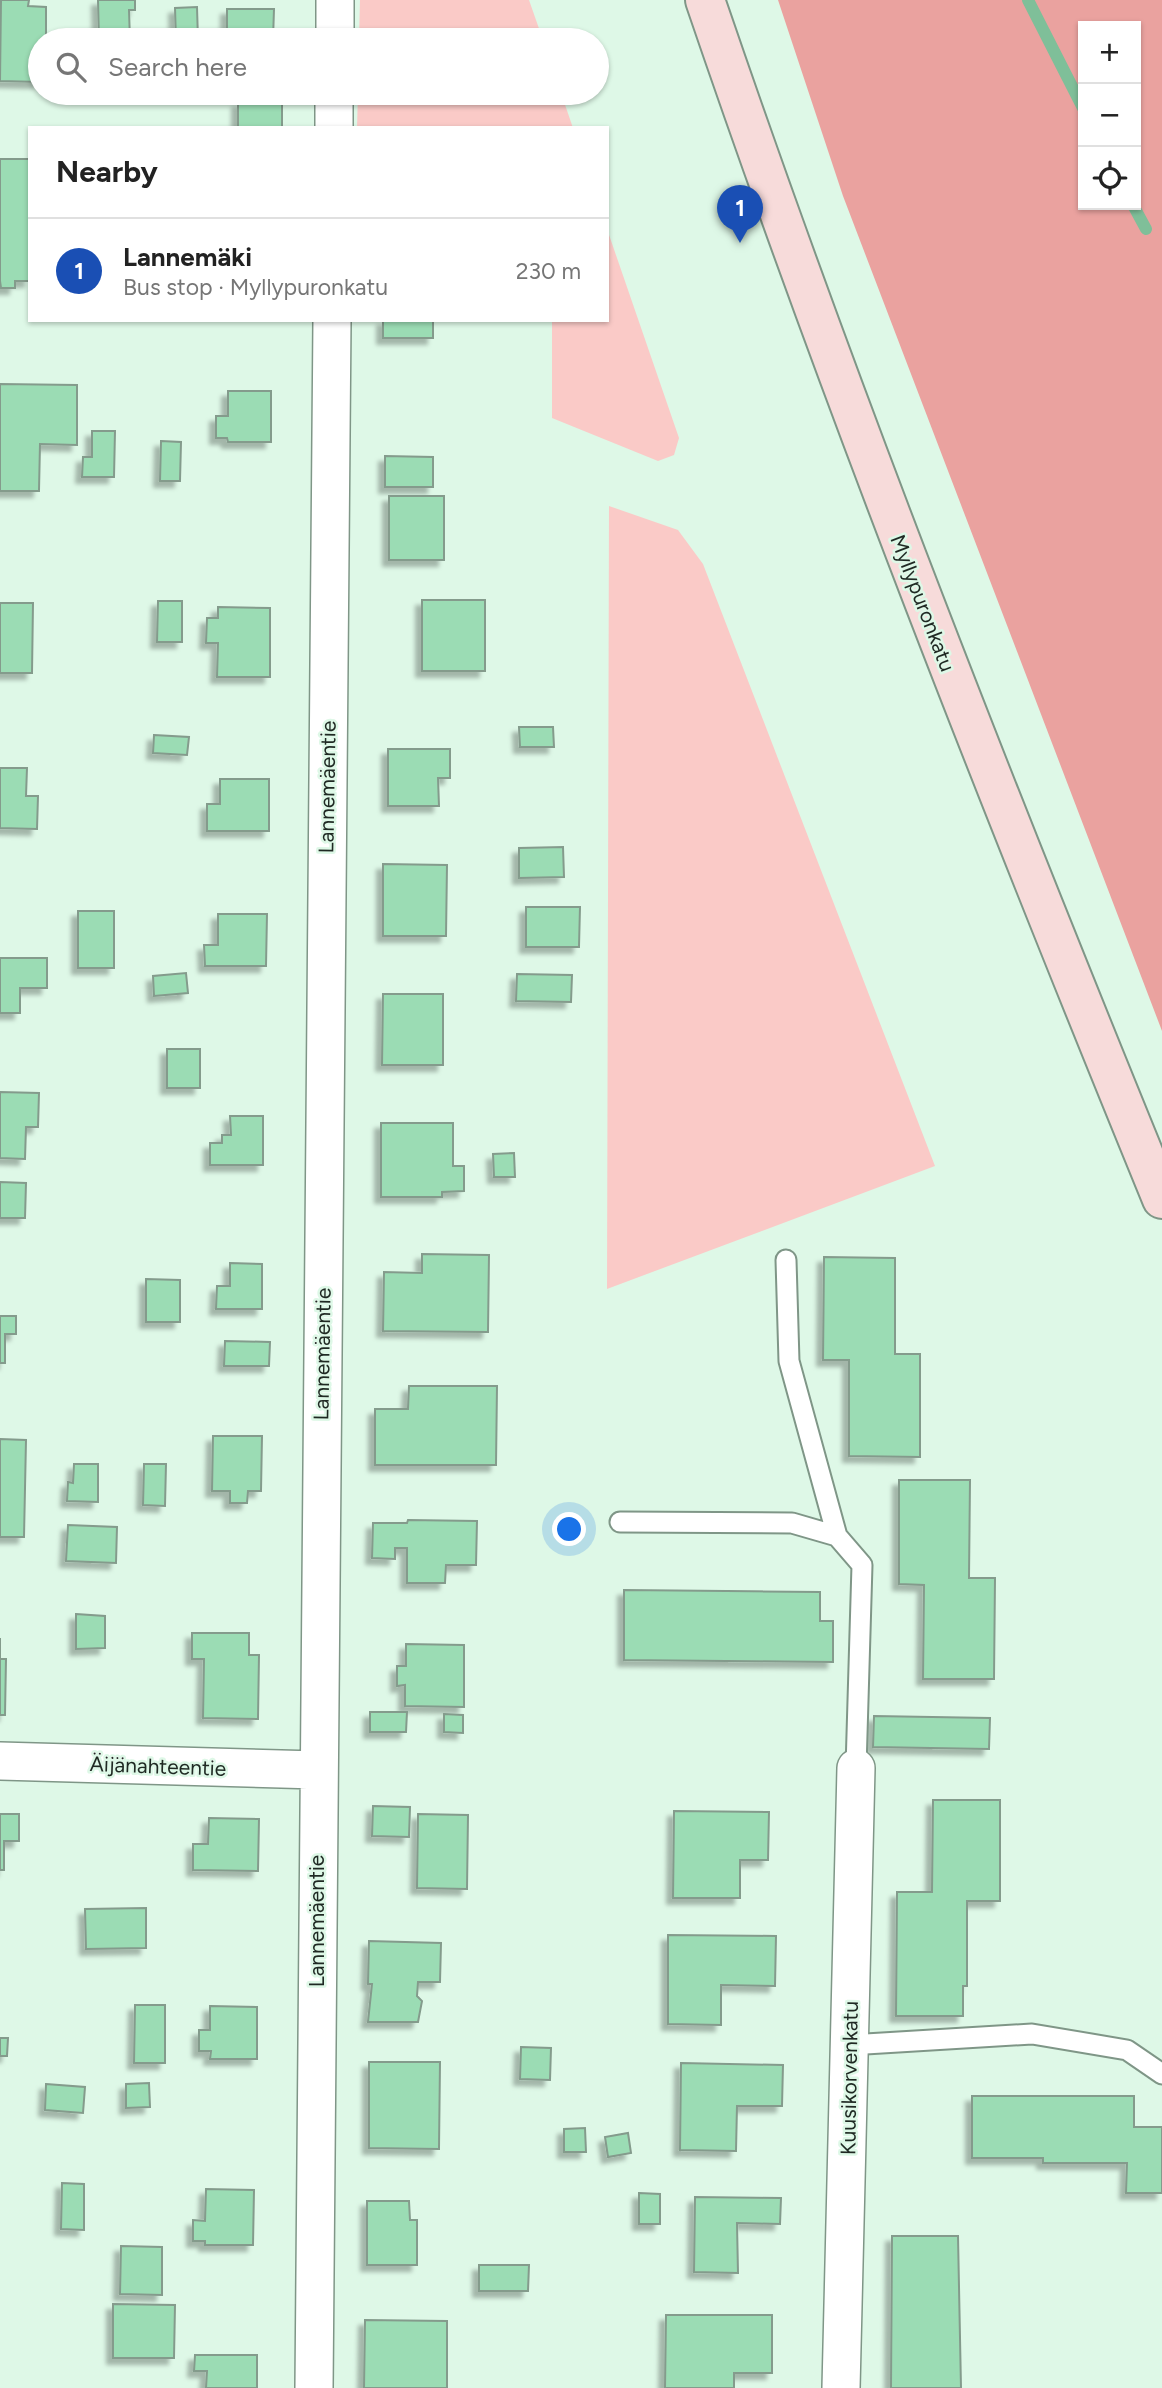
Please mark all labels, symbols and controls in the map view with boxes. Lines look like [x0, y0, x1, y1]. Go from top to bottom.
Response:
map controls [1078, 21, 1141, 210]
button: + [1078, 21, 1141, 84]
search box [28, 28, 609, 105]
icon: search [52, 48, 90, 86]
text: Search here [108, 51, 247, 83]
button: − [1078, 84, 1141, 147]
button: locate [1078, 147, 1141, 210]
text: Nearby [56, 153, 158, 190]
pin: 1 [717, 185, 763, 243]
text: Lannemäki [123, 241, 252, 273]
text: 1 [74, 257, 84, 285]
text: 230 m [516, 257, 581, 285]
text: Bus stop · Myllypuronkatu [123, 273, 388, 301]
street label: Myllypuronkatu [885, 531, 961, 675]
street label: Lannemäentie [313, 721, 341, 853]
street label: Lannemäentie [308, 1288, 336, 1420]
your location [552, 1512, 586, 1546]
street label: Äijänahteentie [89, 1751, 227, 1781]
street label: Lannemäentie [304, 1855, 329, 1987]
street label: Kuusikorvenkatu [835, 2001, 863, 2155]

